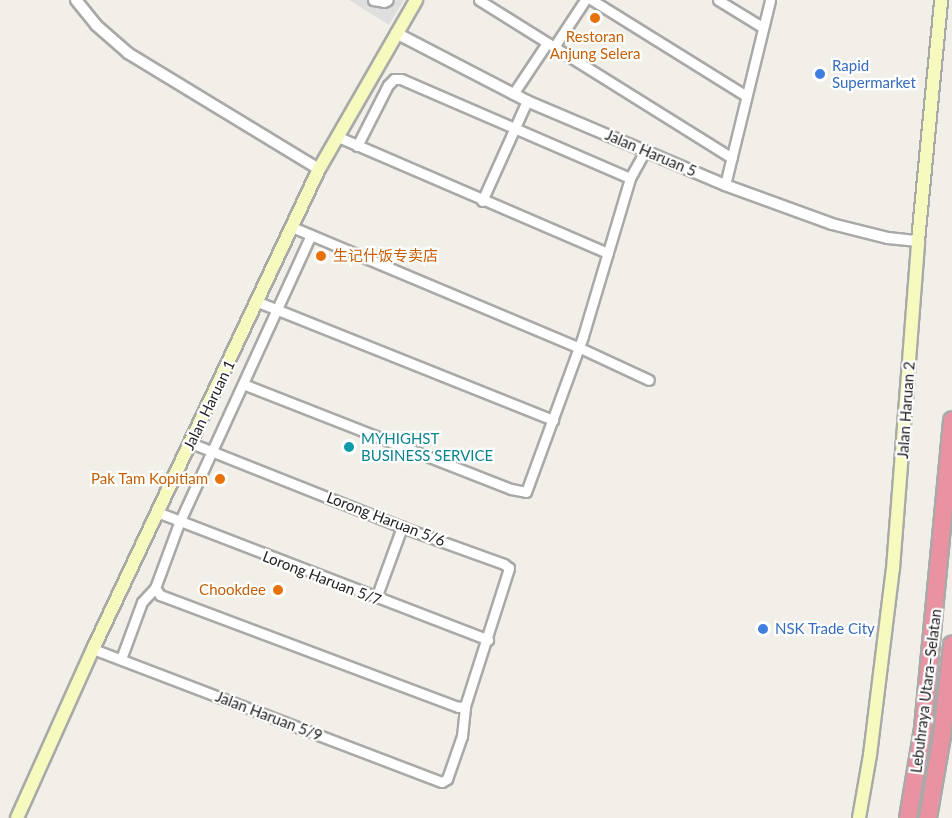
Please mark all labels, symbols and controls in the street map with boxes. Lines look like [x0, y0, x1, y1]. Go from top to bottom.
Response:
marker: Restoran Anjung Selera [588, 11, 602, 25]
place label: Restoran Anjung Selera [550, 27, 640, 62]
place label: Rapid Supermarket [832, 56, 916, 91]
marker: Rapid Supermarket [813, 67, 827, 81]
street label: Jalan Haruan 5 [603, 126, 699, 180]
place label: 生记什饭专卖店 [333, 247, 438, 265]
marker: 生记什饭专卖店 [314, 249, 328, 263]
street label: Jalan Haruan 1 [180, 357, 238, 453]
street label: Jalan Haruan 2 [894, 361, 918, 459]
place label: MYHIGHST BUSINESS SERVICE [361, 429, 493, 464]
marker: MYHIGHST BUSINESS SERVICE [342, 440, 356, 454]
place label: Pak Tam Kopitiam [91, 470, 208, 488]
marker: Pak Tam Kopitiam [213, 472, 227, 486]
street label: Lorong Haruan 5/6 [324, 488, 448, 550]
street label: Lorong Haruan 5/7 [260, 547, 384, 609]
place label: Chookdee [199, 581, 266, 599]
marker: Chookdee [271, 583, 285, 597]
street label: Lebuhraya Utara–Selatan [907, 608, 945, 774]
place label: NSK Trade City [775, 620, 875, 638]
marker: NSK Trade City [756, 622, 770, 636]
street label: Jalan Haruan 5/9 [213, 687, 325, 745]

